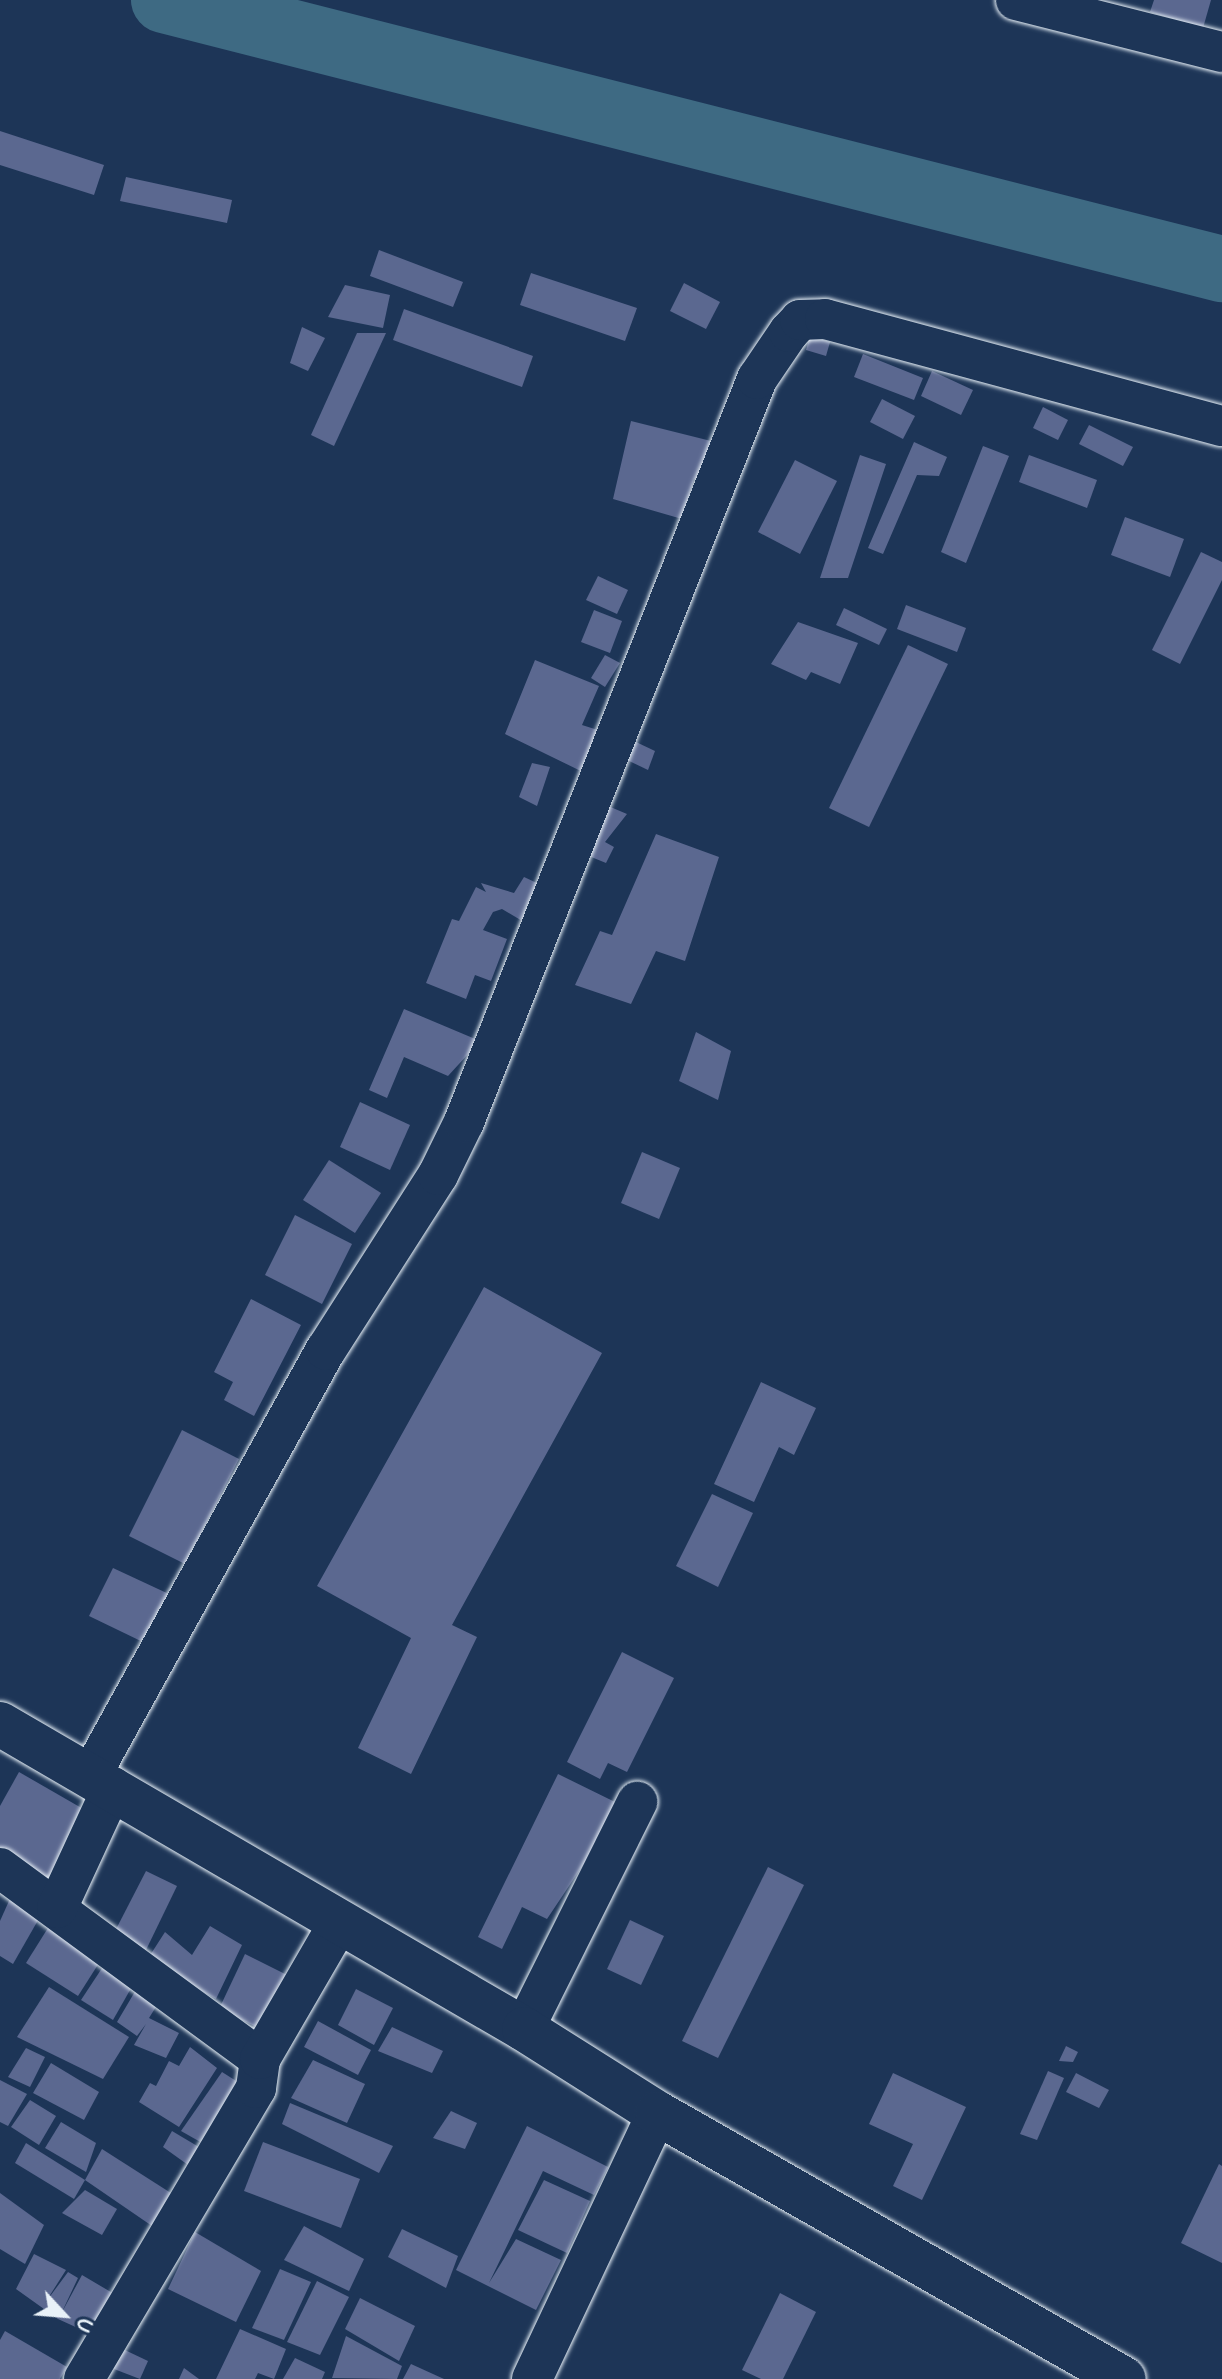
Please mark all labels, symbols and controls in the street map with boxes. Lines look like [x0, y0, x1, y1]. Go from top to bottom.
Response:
north arrow [24, 2275, 104, 2355]
text: U [69, 2313, 102, 2338]

